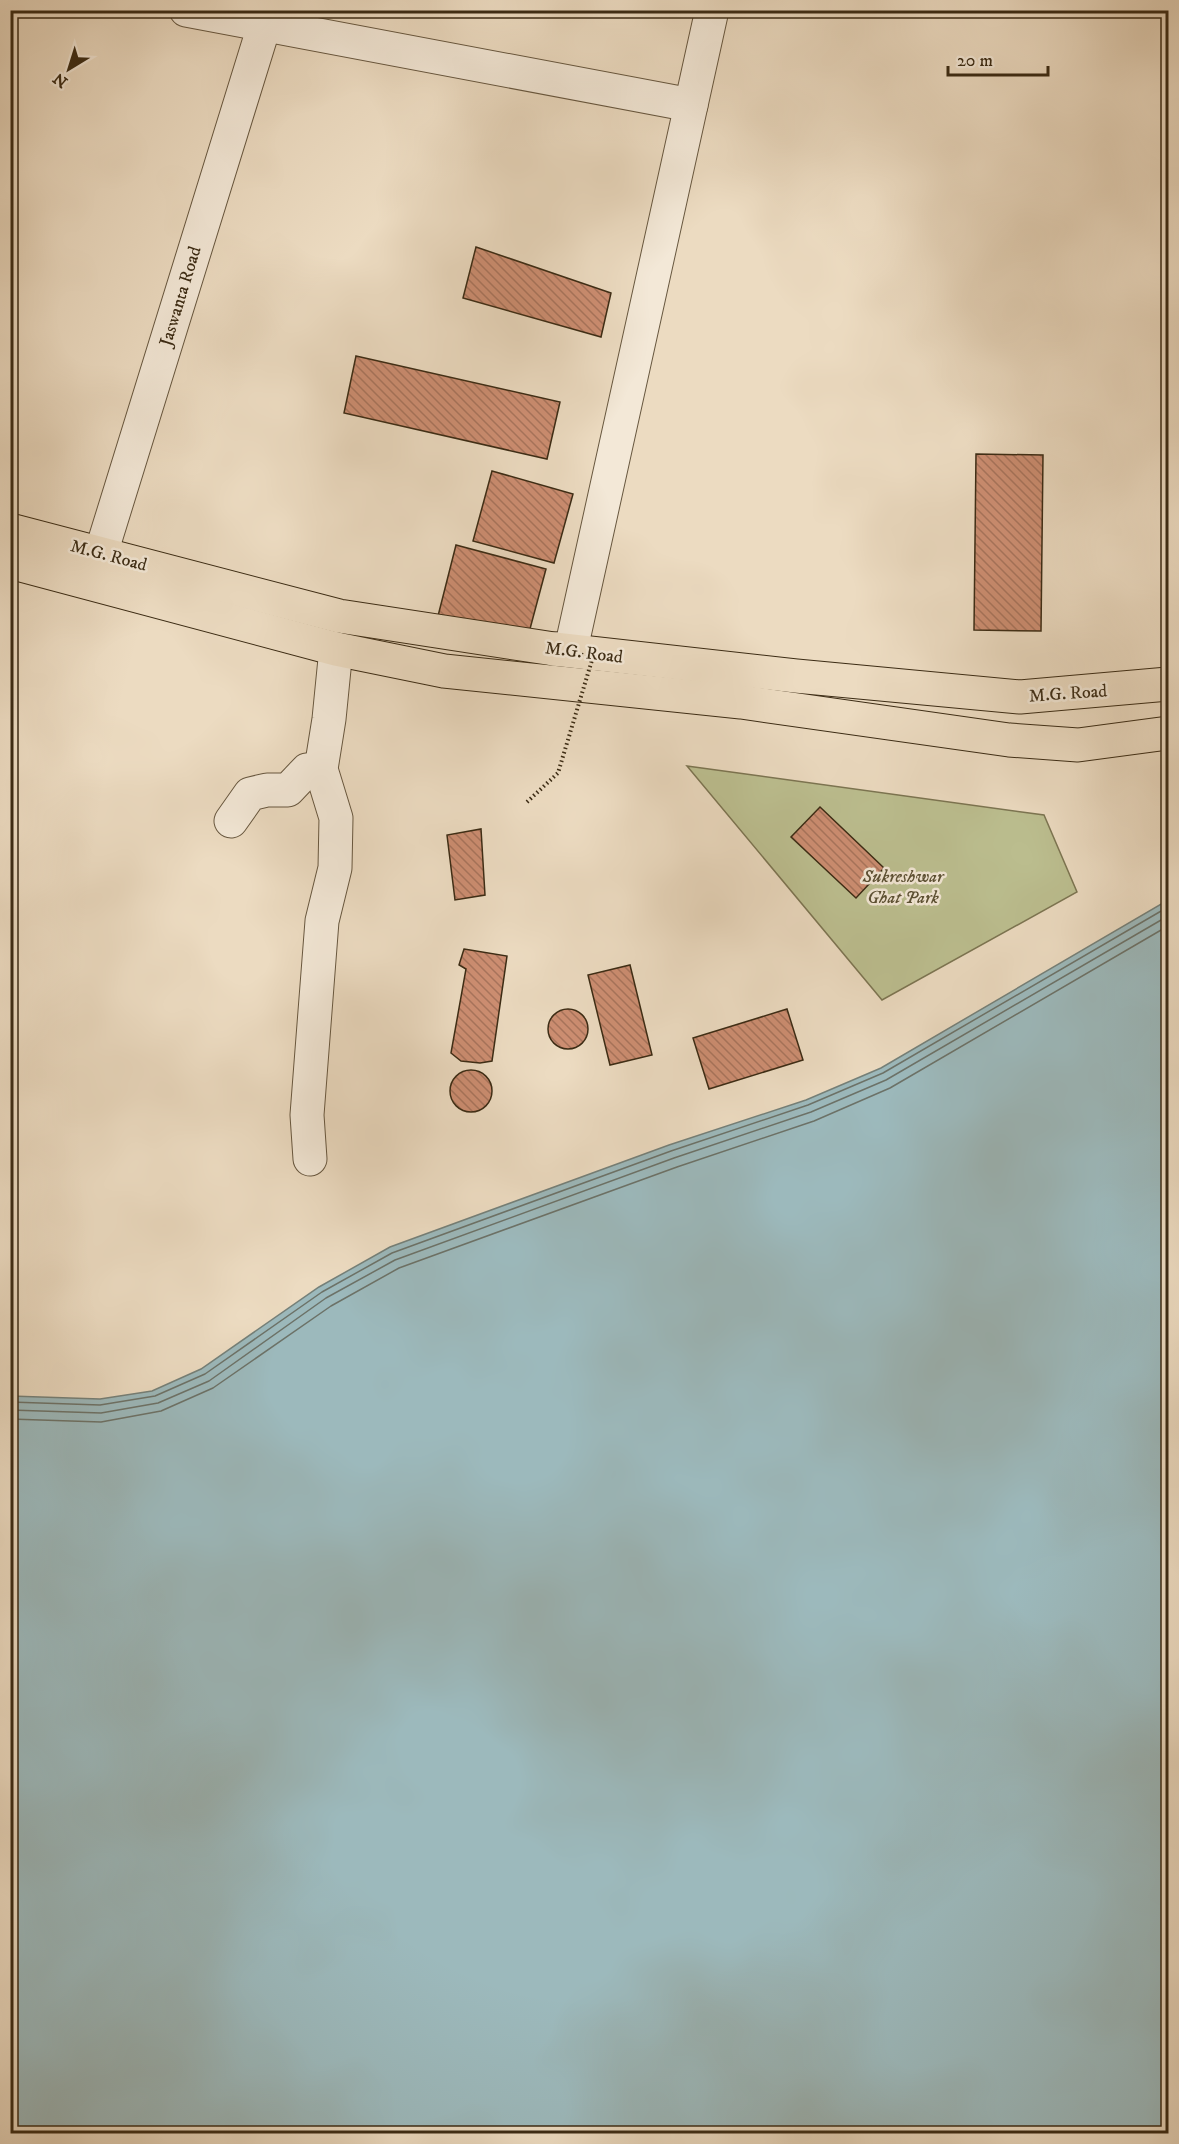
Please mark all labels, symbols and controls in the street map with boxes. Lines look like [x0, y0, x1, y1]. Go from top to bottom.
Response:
north arrow [39, 39, 99, 99]
scale bar [948, 39, 1048, 77]
text: 20 m [957, 50, 993, 72]
text: N [49, 68, 72, 92]
street label: Jaswanta Road [155, 244, 207, 351]
street label: M.G. Road [68, 535, 149, 577]
street label: M.G. Road [544, 637, 624, 669]
street label: M.G. Road [1028, 680, 1108, 708]
park label: Sukreshwar Ghat Park [862, 866, 945, 909]

